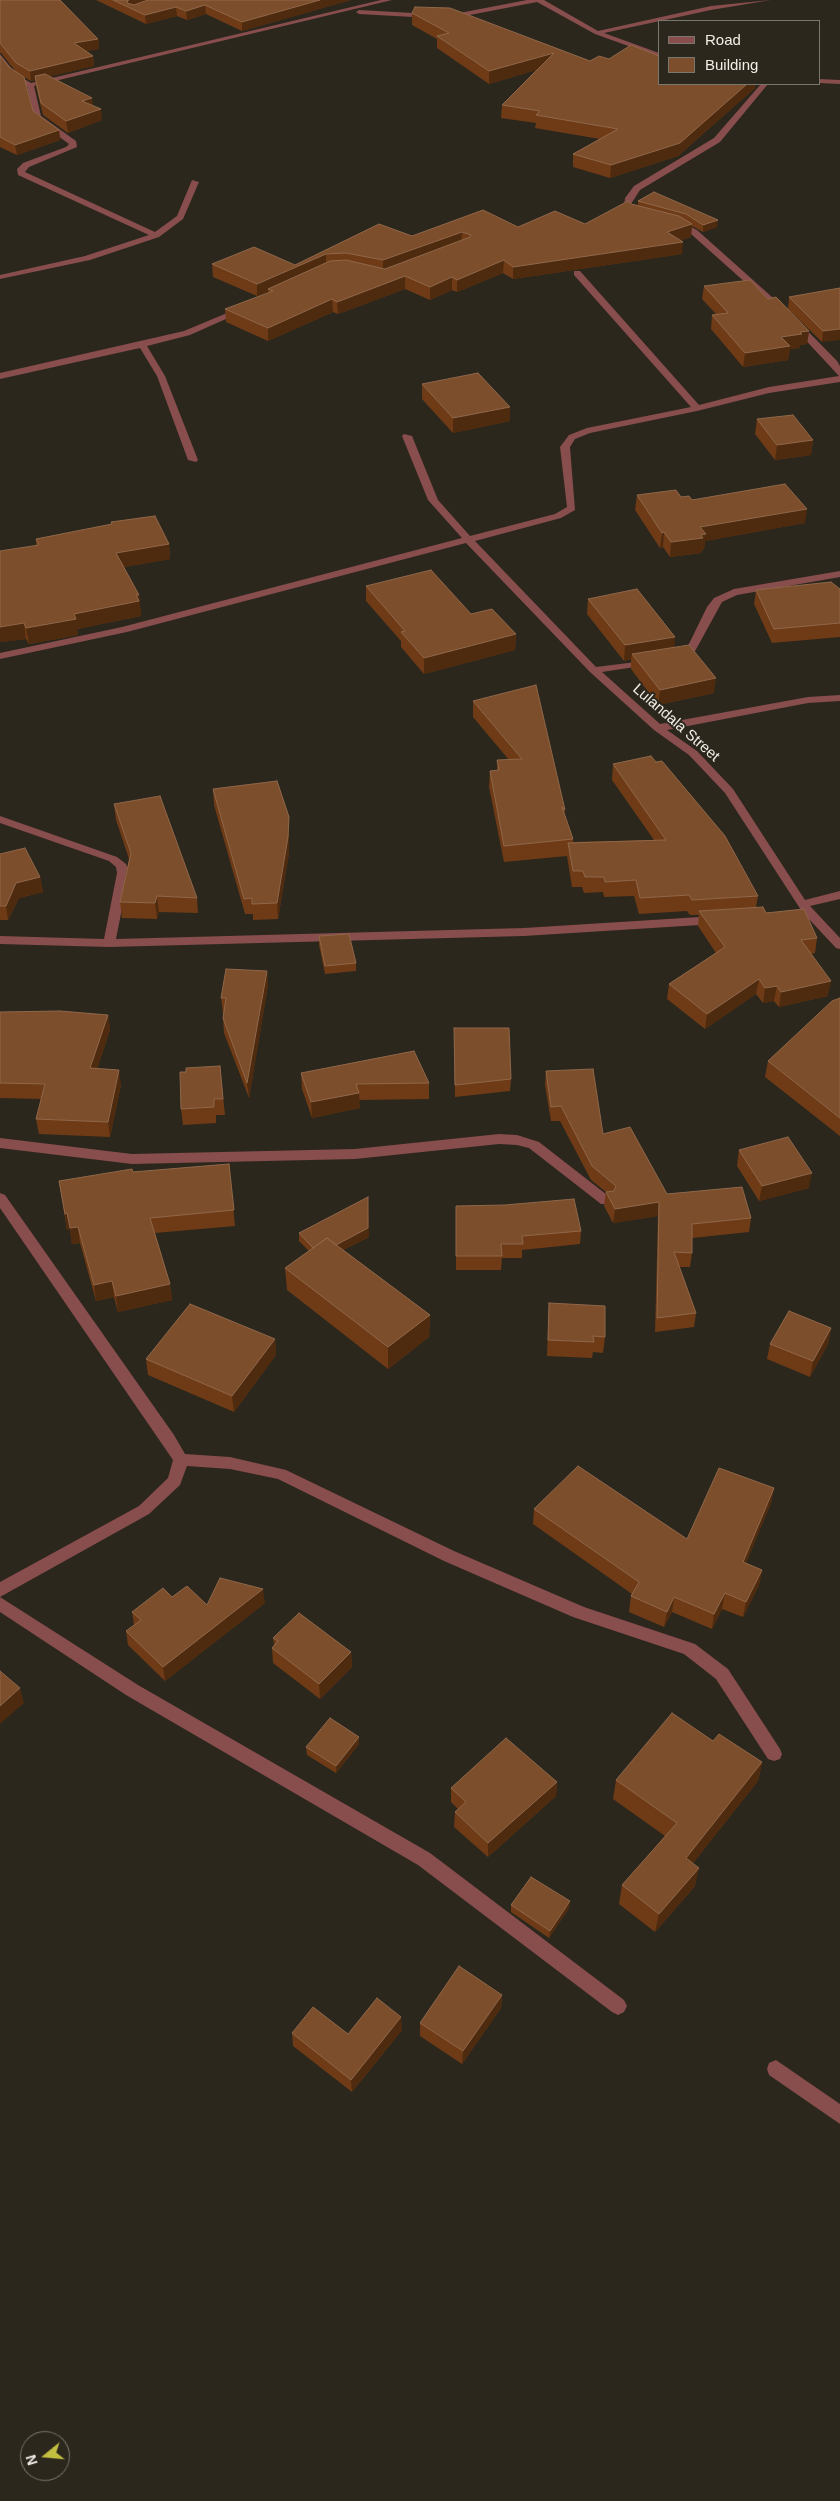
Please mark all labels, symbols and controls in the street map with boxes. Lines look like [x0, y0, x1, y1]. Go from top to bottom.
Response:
legend [658, 20, 820, 85]
text: Road [705, 31, 741, 48]
text: Building [705, 56, 758, 73]
street label: Lulandala Street [629, 680, 723, 766]
north arrow [20, 2431, 70, 2481]
text: N [22, 2453, 41, 2467]

